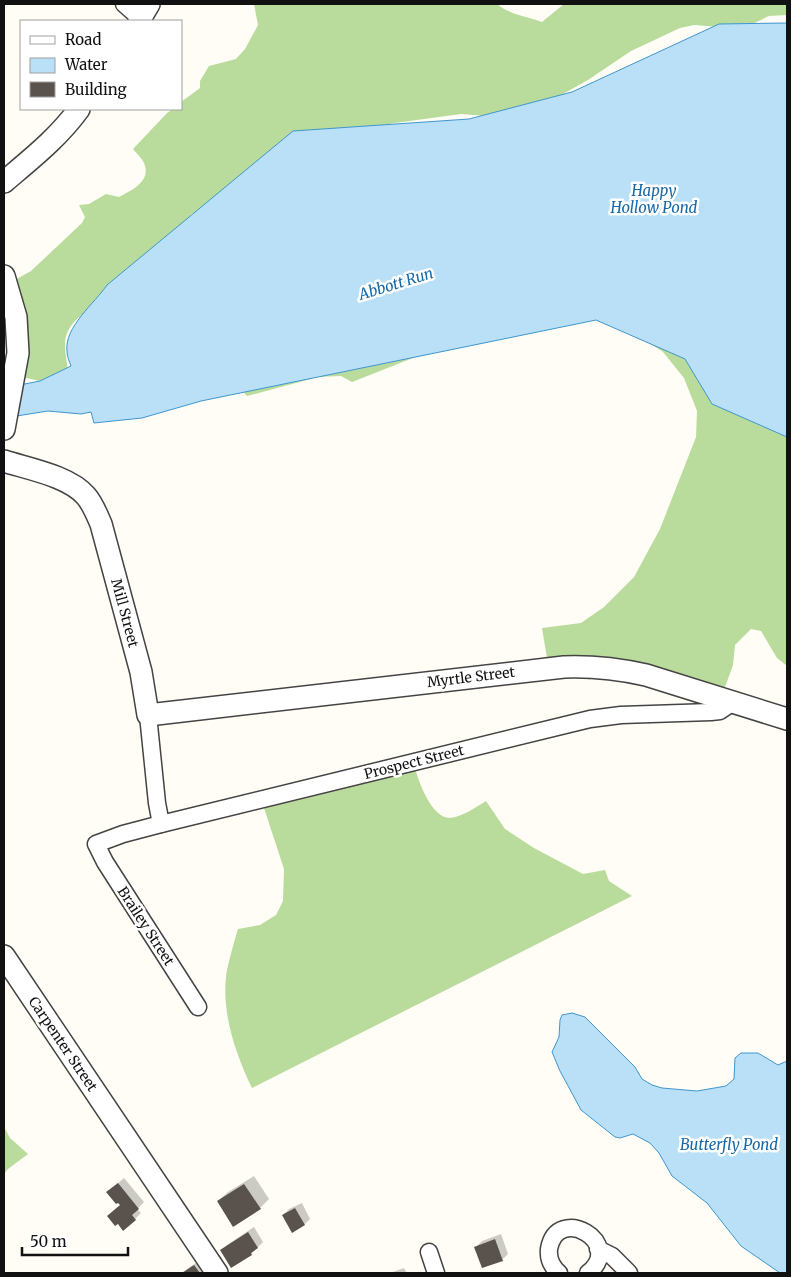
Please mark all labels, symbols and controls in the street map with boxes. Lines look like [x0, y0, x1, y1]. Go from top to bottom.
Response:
legend [20, 20, 182, 110]
text: Road [65, 30, 101, 49]
text: Water [64, 55, 108, 74]
text: Building [65, 80, 127, 99]
water label: Happy Hollow Pond [610, 181, 698, 217]
water label: Abbott Run [355, 263, 435, 304]
street label: Mill Street [107, 577, 143, 650]
street label: Myrtle Street [426, 663, 516, 691]
street label: Prospect Street [362, 741, 466, 783]
street label: Brailey Street [114, 883, 179, 969]
street label: Carpenter Street [25, 993, 102, 1095]
water label: Butterfly Pond [680, 1135, 778, 1154]
scale bar [22, 1224, 129, 1256]
text: 50 m [30, 1232, 67, 1251]

